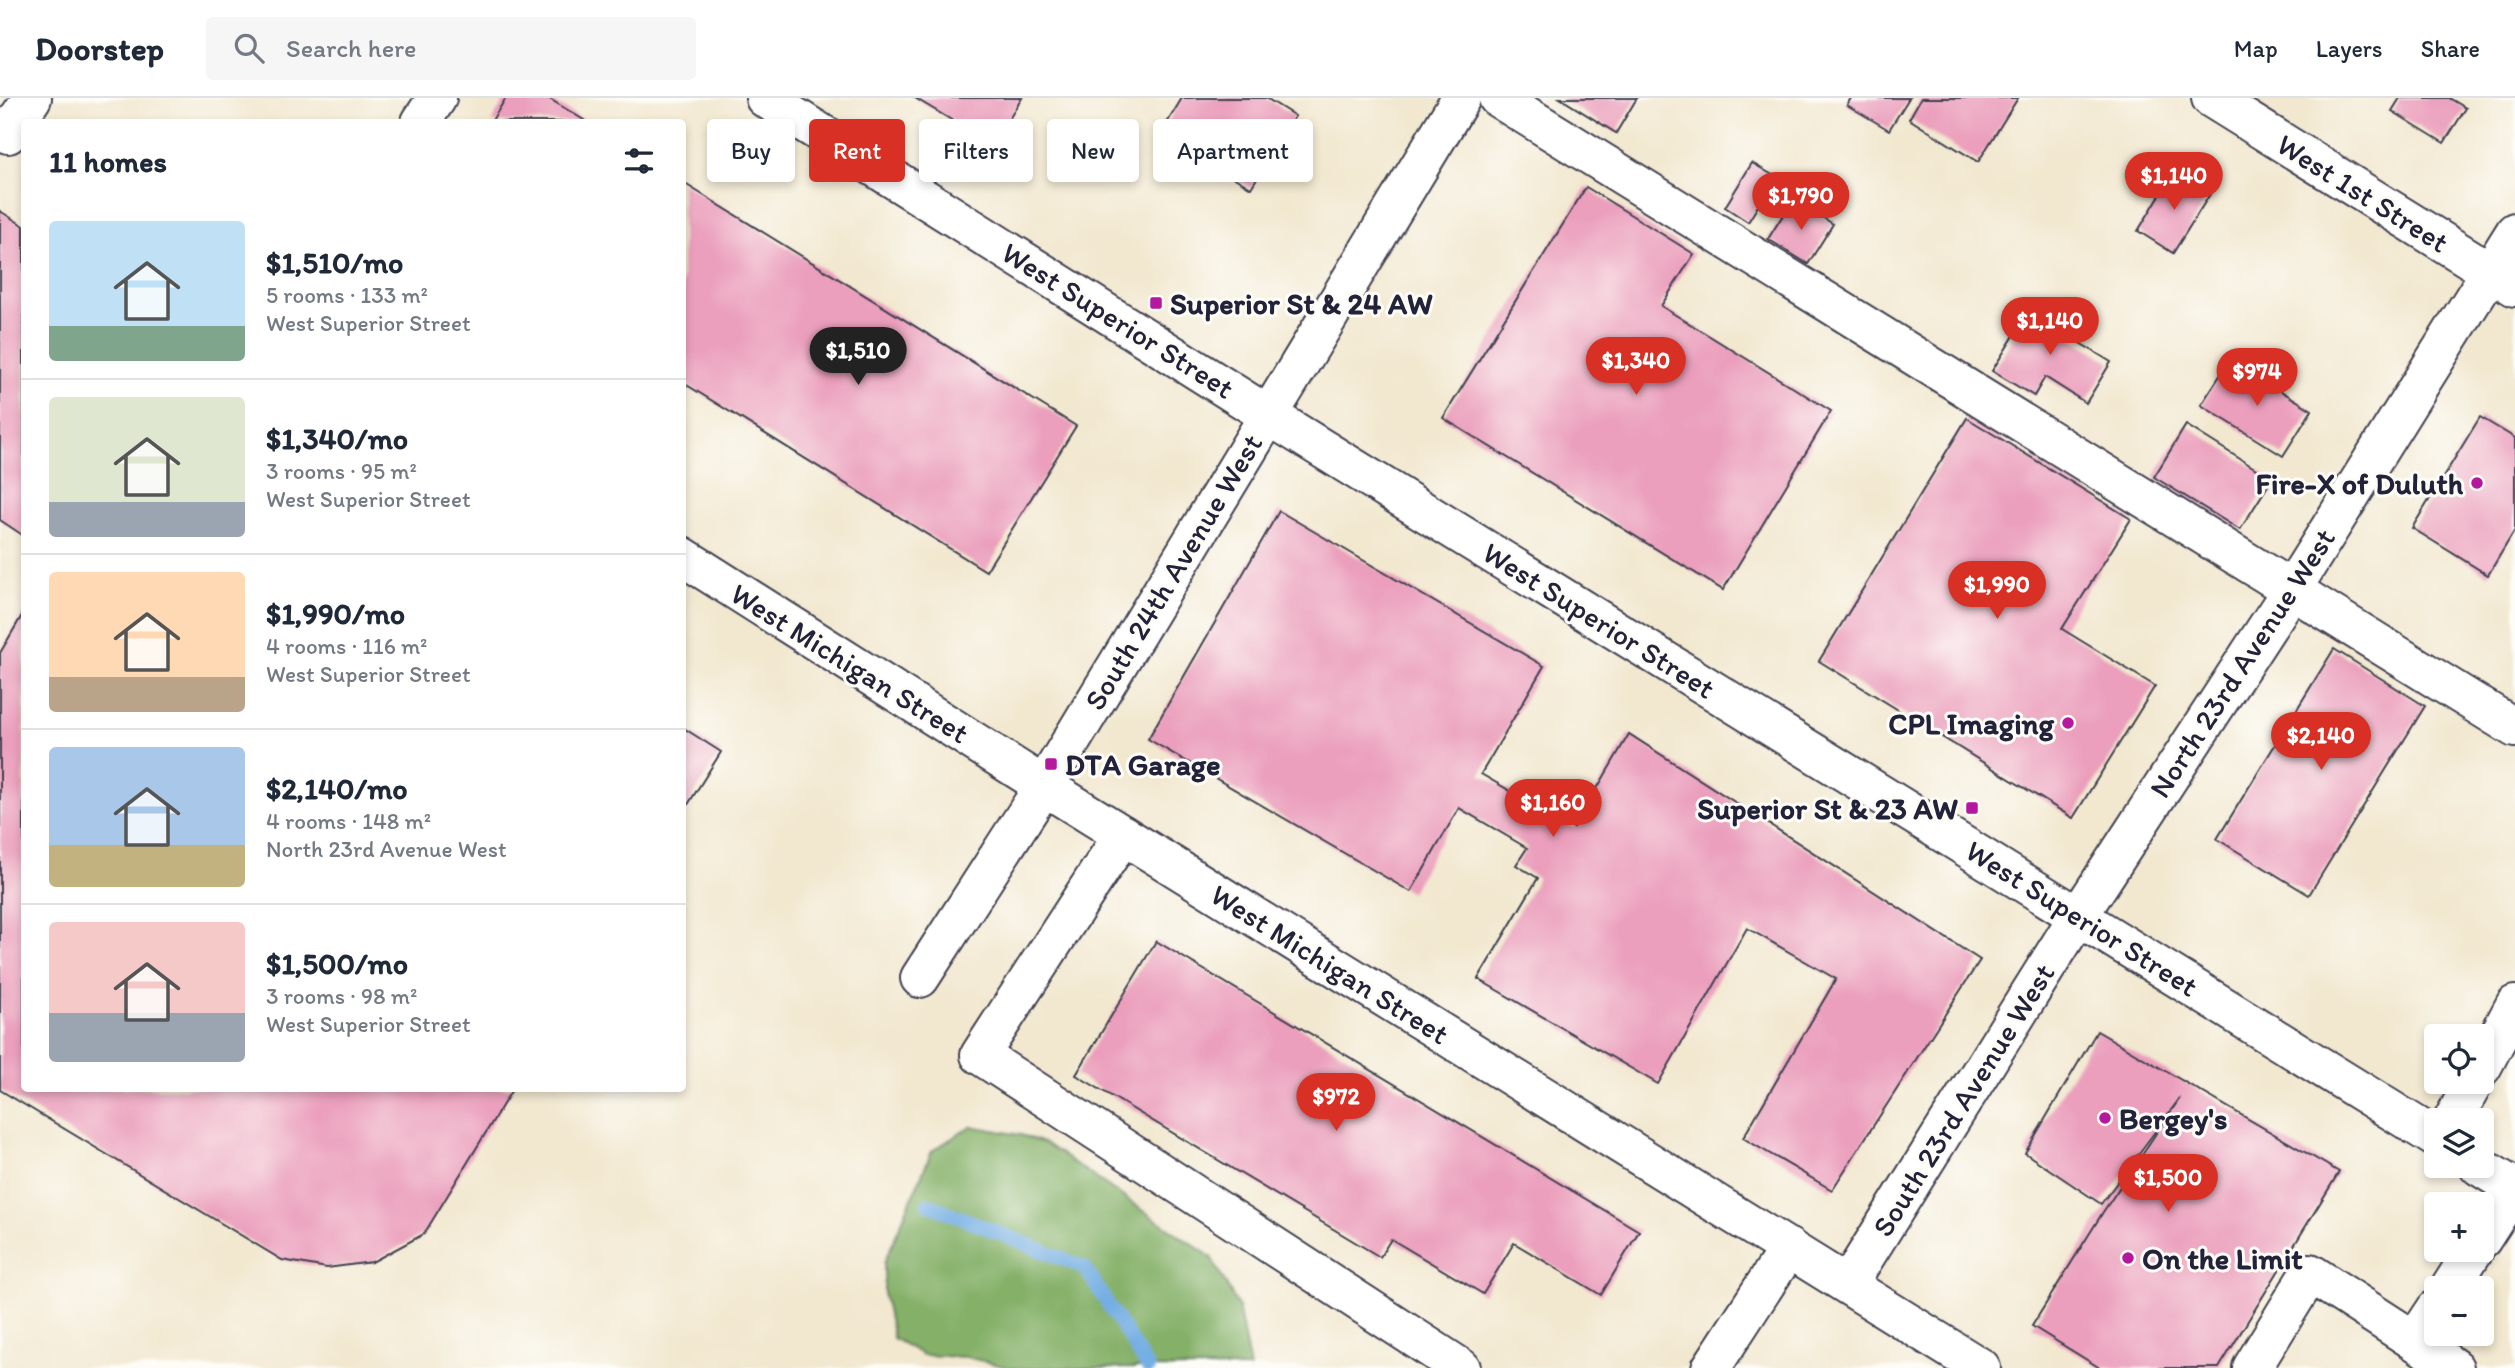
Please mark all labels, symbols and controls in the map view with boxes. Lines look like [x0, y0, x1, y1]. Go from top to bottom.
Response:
search box [206, 17, 696, 80]
text: Doorstep [35, 29, 164, 68]
icon: search [230, 29, 268, 67]
text: Search here [286, 32, 416, 64]
text: Map [2234, 34, 2278, 63]
text: Layers [2316, 34, 2383, 63]
text: Share [2421, 34, 2480, 63]
chip: Buy [707, 119, 795, 182]
chip: Rent [809, 119, 905, 182]
chip: Filters [919, 119, 1033, 182]
chip: New [1047, 119, 1139, 182]
chip: Apartment [1153, 119, 1313, 182]
street label: West 1st Street [2270, 125, 2456, 261]
icon: filters [620, 142, 658, 180]
text: 11 homes [49, 143, 167, 180]
pin: $1,140 [2117, 152, 2231, 212]
text: $1,140 [2141, 161, 2207, 189]
pin: $1,790 [1744, 172, 1858, 232]
text: $1,790 [1768, 181, 1834, 209]
street label: West Superior Street [995, 234, 1241, 406]
text: $1,510/mo [266, 244, 403, 281]
icon: home [105, 249, 189, 333]
text: 5 rooms · 133 m² [266, 281, 428, 309]
place label: Superior St & 24 AW [1170, 285, 1433, 322]
marker: Superior St & 24 AW [1148, 295, 1164, 311]
pin: $1,140 [1993, 298, 2107, 357]
text: $1,140 [2017, 306, 2083, 334]
text: West Superior Street [266, 309, 471, 337]
pin: $1,510 [801, 328, 915, 387]
text: $1,510 [826, 336, 890, 364]
pin: $1,340 [1579, 338, 1693, 397]
text: $1,340 [1602, 346, 1670, 374]
pin: $974 [2216, 348, 2298, 408]
text: $974 [2233, 357, 2281, 385]
text: $1,340/mo [266, 420, 408, 457]
icon: home [105, 425, 189, 509]
street label: South 24th Avenue West [1076, 427, 1270, 717]
text: 3 rooms · 95 m² [266, 457, 417, 485]
place label: Fire-X of Duluth [2255, 465, 2464, 502]
marker: Fire-X of Duluth [2469, 475, 2485, 491]
text: West Superior Street [266, 485, 471, 513]
street label: North 23rd Avenue West [2141, 521, 2343, 805]
street label: West Superior Street [1476, 534, 1722, 706]
pin: $1,990 [1940, 561, 2054, 621]
text: $1,990 [1964, 570, 2030, 598]
street label: West Michigan Street [724, 575, 976, 751]
text: $1,990/mo [266, 595, 405, 632]
icon: home [105, 600, 189, 684]
text: 4 rooms · 116 m² [266, 632, 428, 660]
text: West Superior Street [266, 660, 471, 688]
place label: CPL Imaging [1888, 705, 2055, 742]
pin: $2,140 [2264, 712, 2378, 772]
marker: CPL Imaging [2060, 715, 2076, 731]
text: $2,140 [2287, 721, 2355, 749]
place label: DTA Garage [1065, 746, 1220, 783]
marker: DTA Garage [1043, 756, 1059, 772]
text: $2,140/mo [266, 770, 408, 807]
icon: home [105, 775, 189, 859]
pin: $1,160 [1496, 780, 1610, 839]
text: $1,160 [1521, 788, 1585, 816]
place label: Superior St & 23 AW [1697, 790, 1958, 827]
marker: Superior St & 23 AW [1964, 800, 1980, 816]
text: 4 rooms · 148 m² [266, 807, 431, 835]
street label: West Superior Street [1959, 832, 2205, 1004]
text: North 23rd Avenue West [266, 835, 507, 863]
street label: West Michigan Street [1204, 876, 1456, 1052]
text: $1,500/mo [266, 945, 408, 982]
icon: home [105, 950, 189, 1034]
street label: South 23rd Avenue West [1864, 957, 2062, 1243]
text: 3 rooms · 98 m² [266, 982, 417, 1010]
text: West Superior Street [266, 1010, 471, 1038]
map controls [2424, 1024, 2494, 1346]
button: locate [2424, 1024, 2494, 1094]
pin: $972 [1295, 1074, 1377, 1133]
text: $972 [1312, 1082, 1360, 1110]
place label: Bergey's [2119, 1100, 2227, 1137]
button: layers [2424, 1108, 2494, 1178]
marker: Bergey's [2097, 1110, 2113, 1126]
pin: $1,500 [2111, 1154, 2225, 1214]
text: $1,500 [2134, 1163, 2202, 1191]
button: + [2424, 1192, 2494, 1262]
place label: On the Limit [2142, 1240, 2303, 1277]
marker: On the Limit [2120, 1250, 2136, 1266]
button: − [2424, 1276, 2494, 1346]

